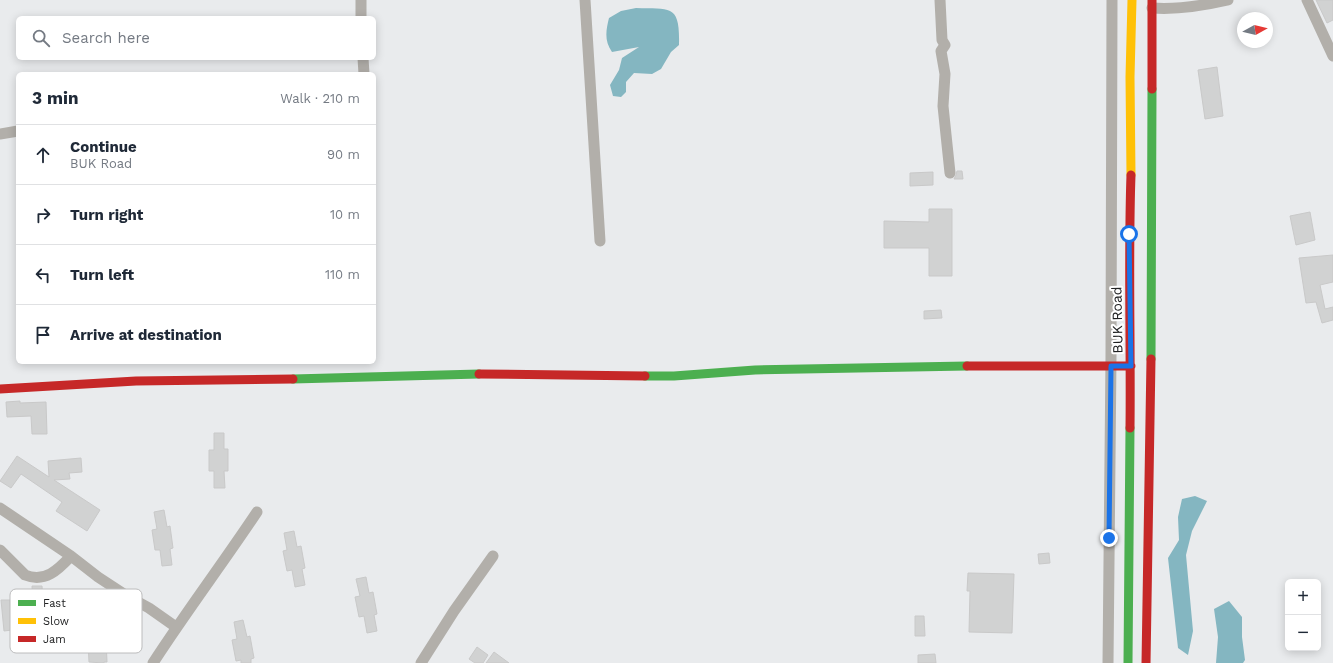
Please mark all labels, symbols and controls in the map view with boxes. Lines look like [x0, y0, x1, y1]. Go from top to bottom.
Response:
north arrow [1237, 12, 1273, 48]
search box [16, 16, 376, 60]
icon: search [30, 27, 52, 49]
text: Search here [62, 29, 150, 47]
text: 3 min [32, 88, 78, 108]
text: Walk · 210 m [280, 91, 360, 106]
text: Continue [70, 138, 137, 156]
icon: ahead [32, 144, 54, 166]
text: 90 m [327, 147, 360, 162]
text: BUK Road [70, 156, 132, 171]
icon: right [32, 204, 54, 226]
text: Turn right [70, 206, 143, 224]
text: 10 m [330, 207, 360, 222]
route start [1120, 225, 1138, 243]
icon: left [32, 264, 54, 286]
text: Turn left [70, 266, 134, 284]
text: 110 m [325, 267, 360, 282]
street label: BUK Road [1108, 286, 1126, 354]
icon: arrive [32, 324, 54, 346]
text: Arrive at destination [70, 326, 222, 344]
route end [1100, 529, 1118, 547]
map controls [1285, 579, 1321, 651]
button: + [1285, 579, 1321, 615]
legend [10, 589, 142, 653]
text: Fast [43, 597, 66, 610]
text: Slow [43, 615, 69, 628]
button: − [1285, 615, 1321, 651]
text: Jam [43, 633, 66, 646]

